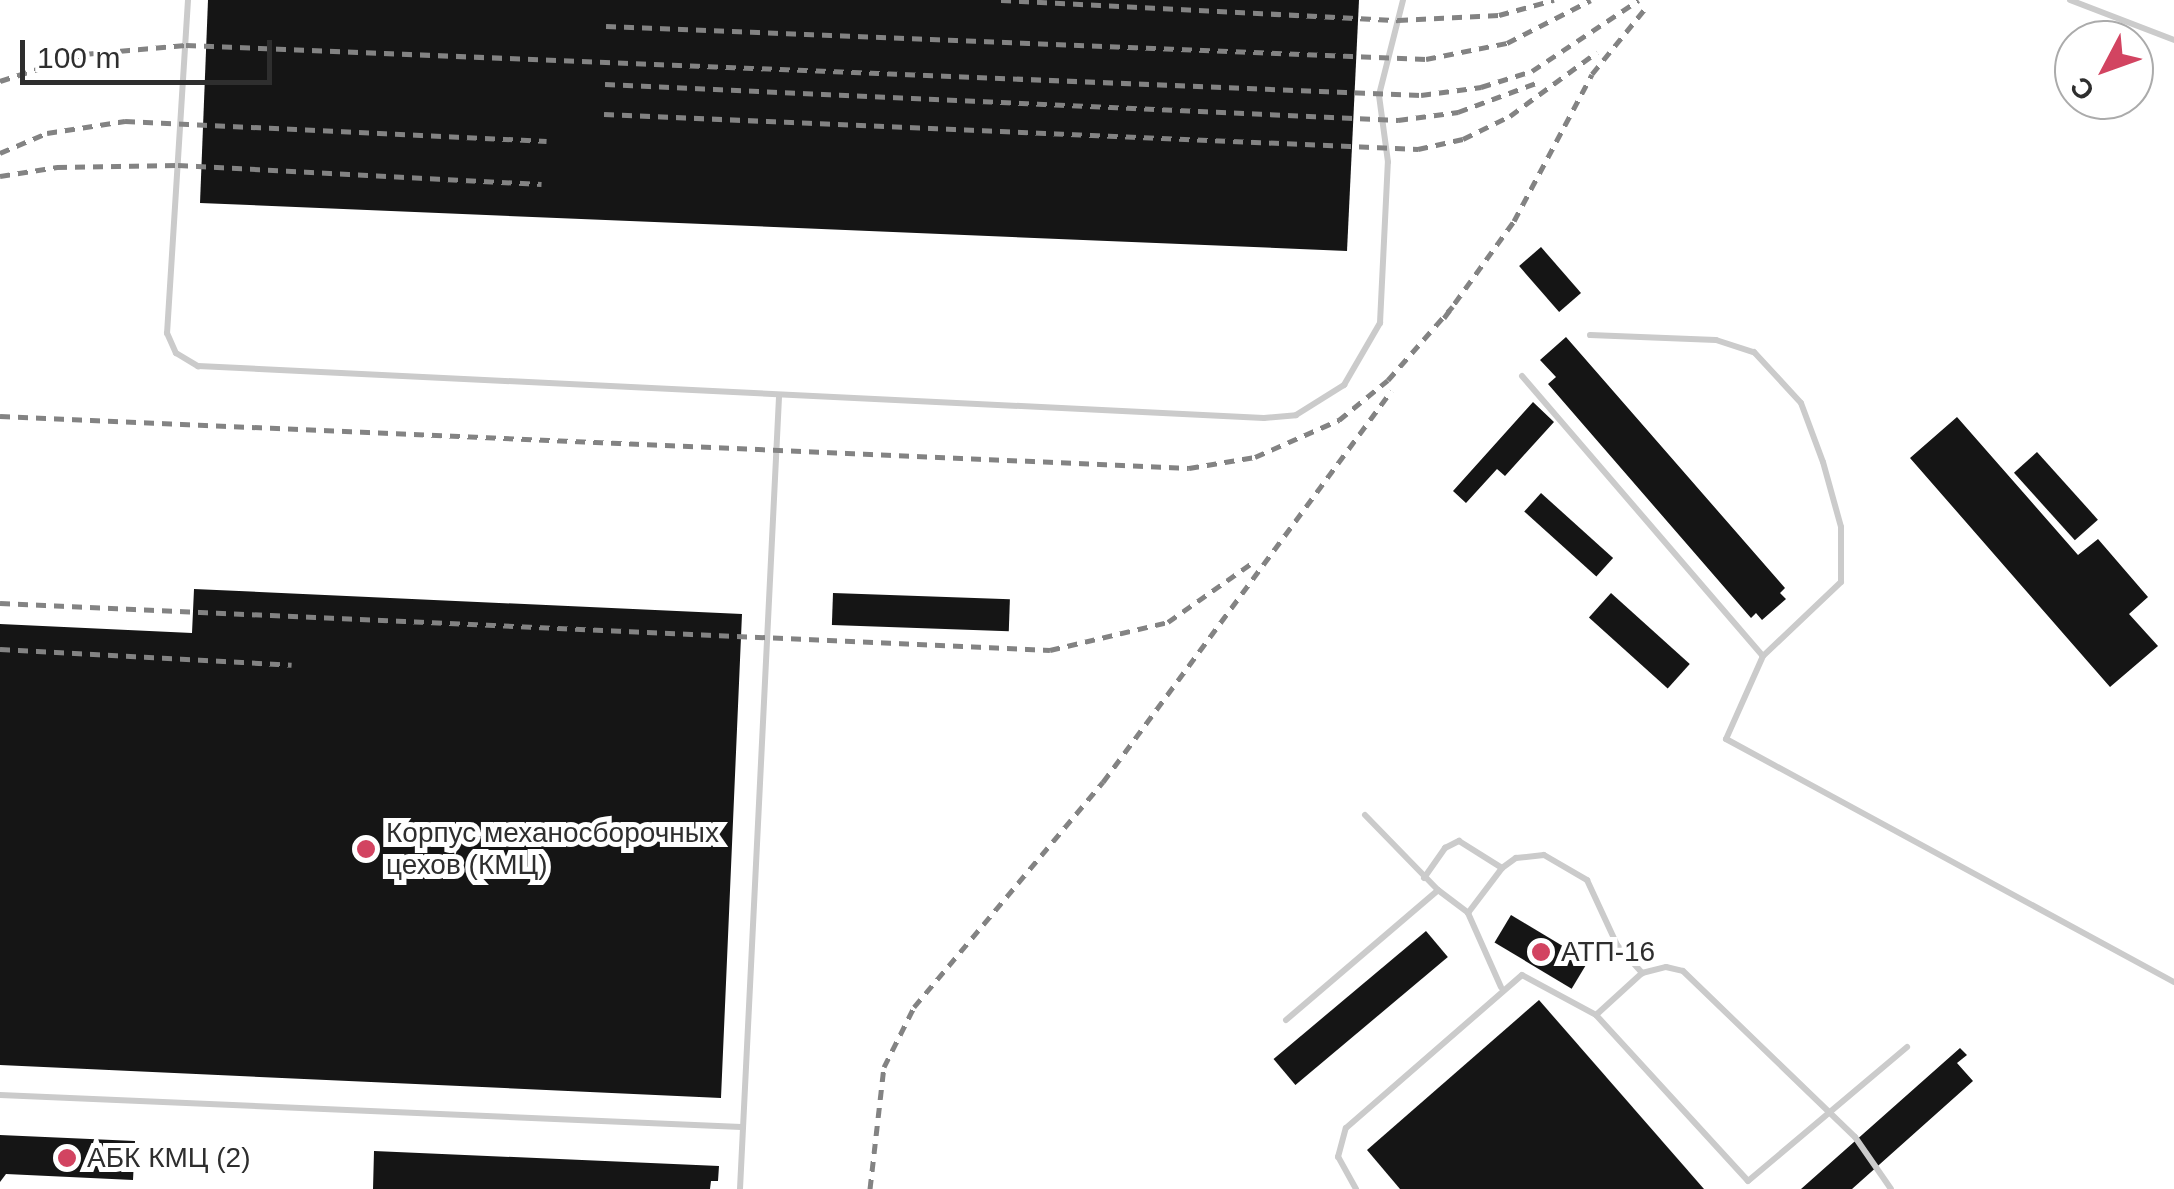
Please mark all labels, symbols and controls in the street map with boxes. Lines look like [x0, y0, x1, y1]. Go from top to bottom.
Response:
scale bar [25, 20, 278, 82]
north arrow [2054, 20, 2154, 120]
text: 100 m [37, 41, 120, 74]
text: С [2064, 71, 2101, 107]
place label: Корпус механосборочных цехов (КМЦ) [386, 816, 719, 882]
marker: Корпус механосборочных цехов (КМЦ) [355, 838, 377, 860]
place label: АТП-16 [1561, 935, 1655, 969]
marker: АТП-16 [1530, 941, 1552, 963]
place label: АБК КМЦ (2) [87, 1141, 250, 1175]
marker: АБК КМЦ (2) [56, 1147, 78, 1169]

